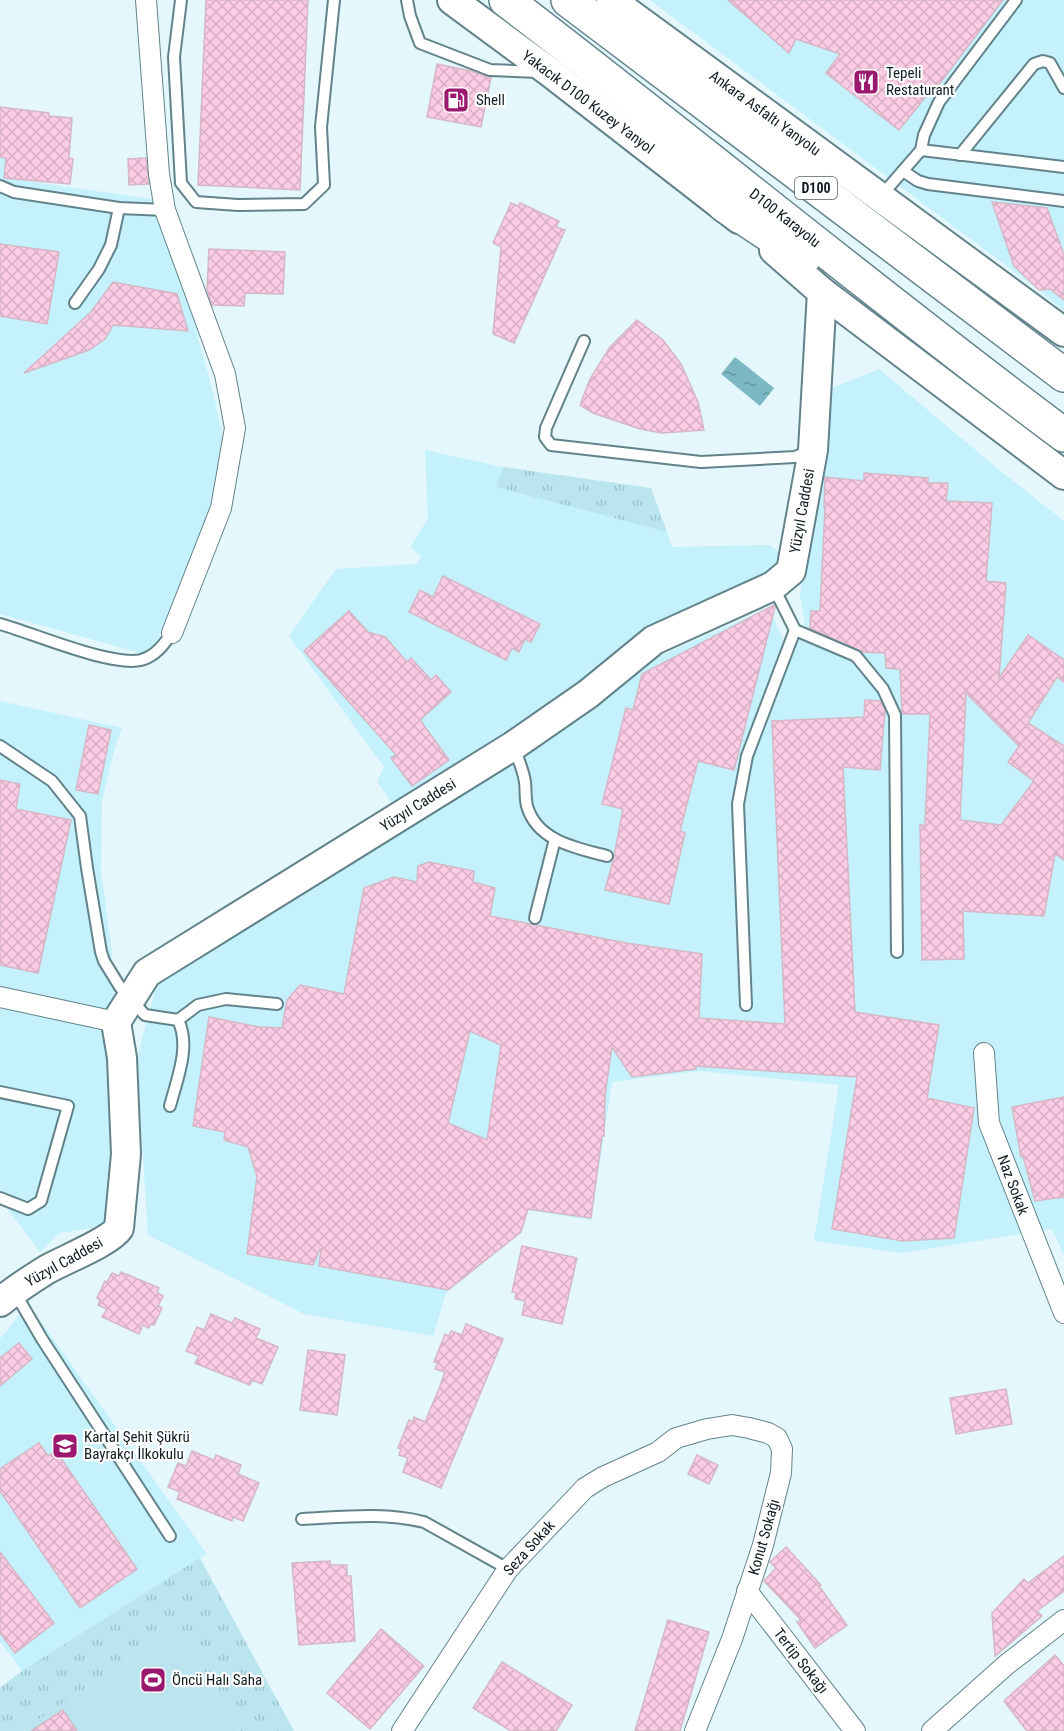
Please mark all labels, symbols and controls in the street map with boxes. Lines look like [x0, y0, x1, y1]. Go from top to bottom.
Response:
street label: Yakacık D100 Kuzey Yanyol [518, 46, 658, 158]
place label: Tepeli Restaturant [886, 64, 954, 99]
street label: Ankara Asfaltı Yanyolu [706, 67, 824, 159]
restaurant icon: Tepeli Restaturant [851, 67, 881, 97]
fuel station icon: Shell [441, 85, 471, 115]
place label: Shell [476, 91, 505, 109]
road number: D100 [795, 177, 837, 199]
street label: D100 Karayolu [746, 185, 824, 251]
street label: Yüzyıl Caddesi [786, 467, 818, 555]
street label: Yüzyıl Caddesi [377, 775, 459, 835]
street label: Naz Sokak [993, 1153, 1033, 1218]
street label: Yüzyıl Caddesi [22, 1233, 106, 1291]
place label: Kartal Şehit Şükrü Bayrakçı İlkokulu [84, 1428, 190, 1463]
school or university icon: Kartal Şehit Şükrü Bayrakçı İlkokulu [50, 1431, 80, 1461]
street label: Konut Sokağı [745, 1497, 783, 1577]
street label: Seza Sokak [500, 1517, 559, 1579]
street label: Tertip Sokağı [770, 1625, 832, 1697]
sports icon: Öncü Halı Saha [138, 1665, 168, 1695]
place label: Öncü Halı Saha [172, 1671, 262, 1689]

